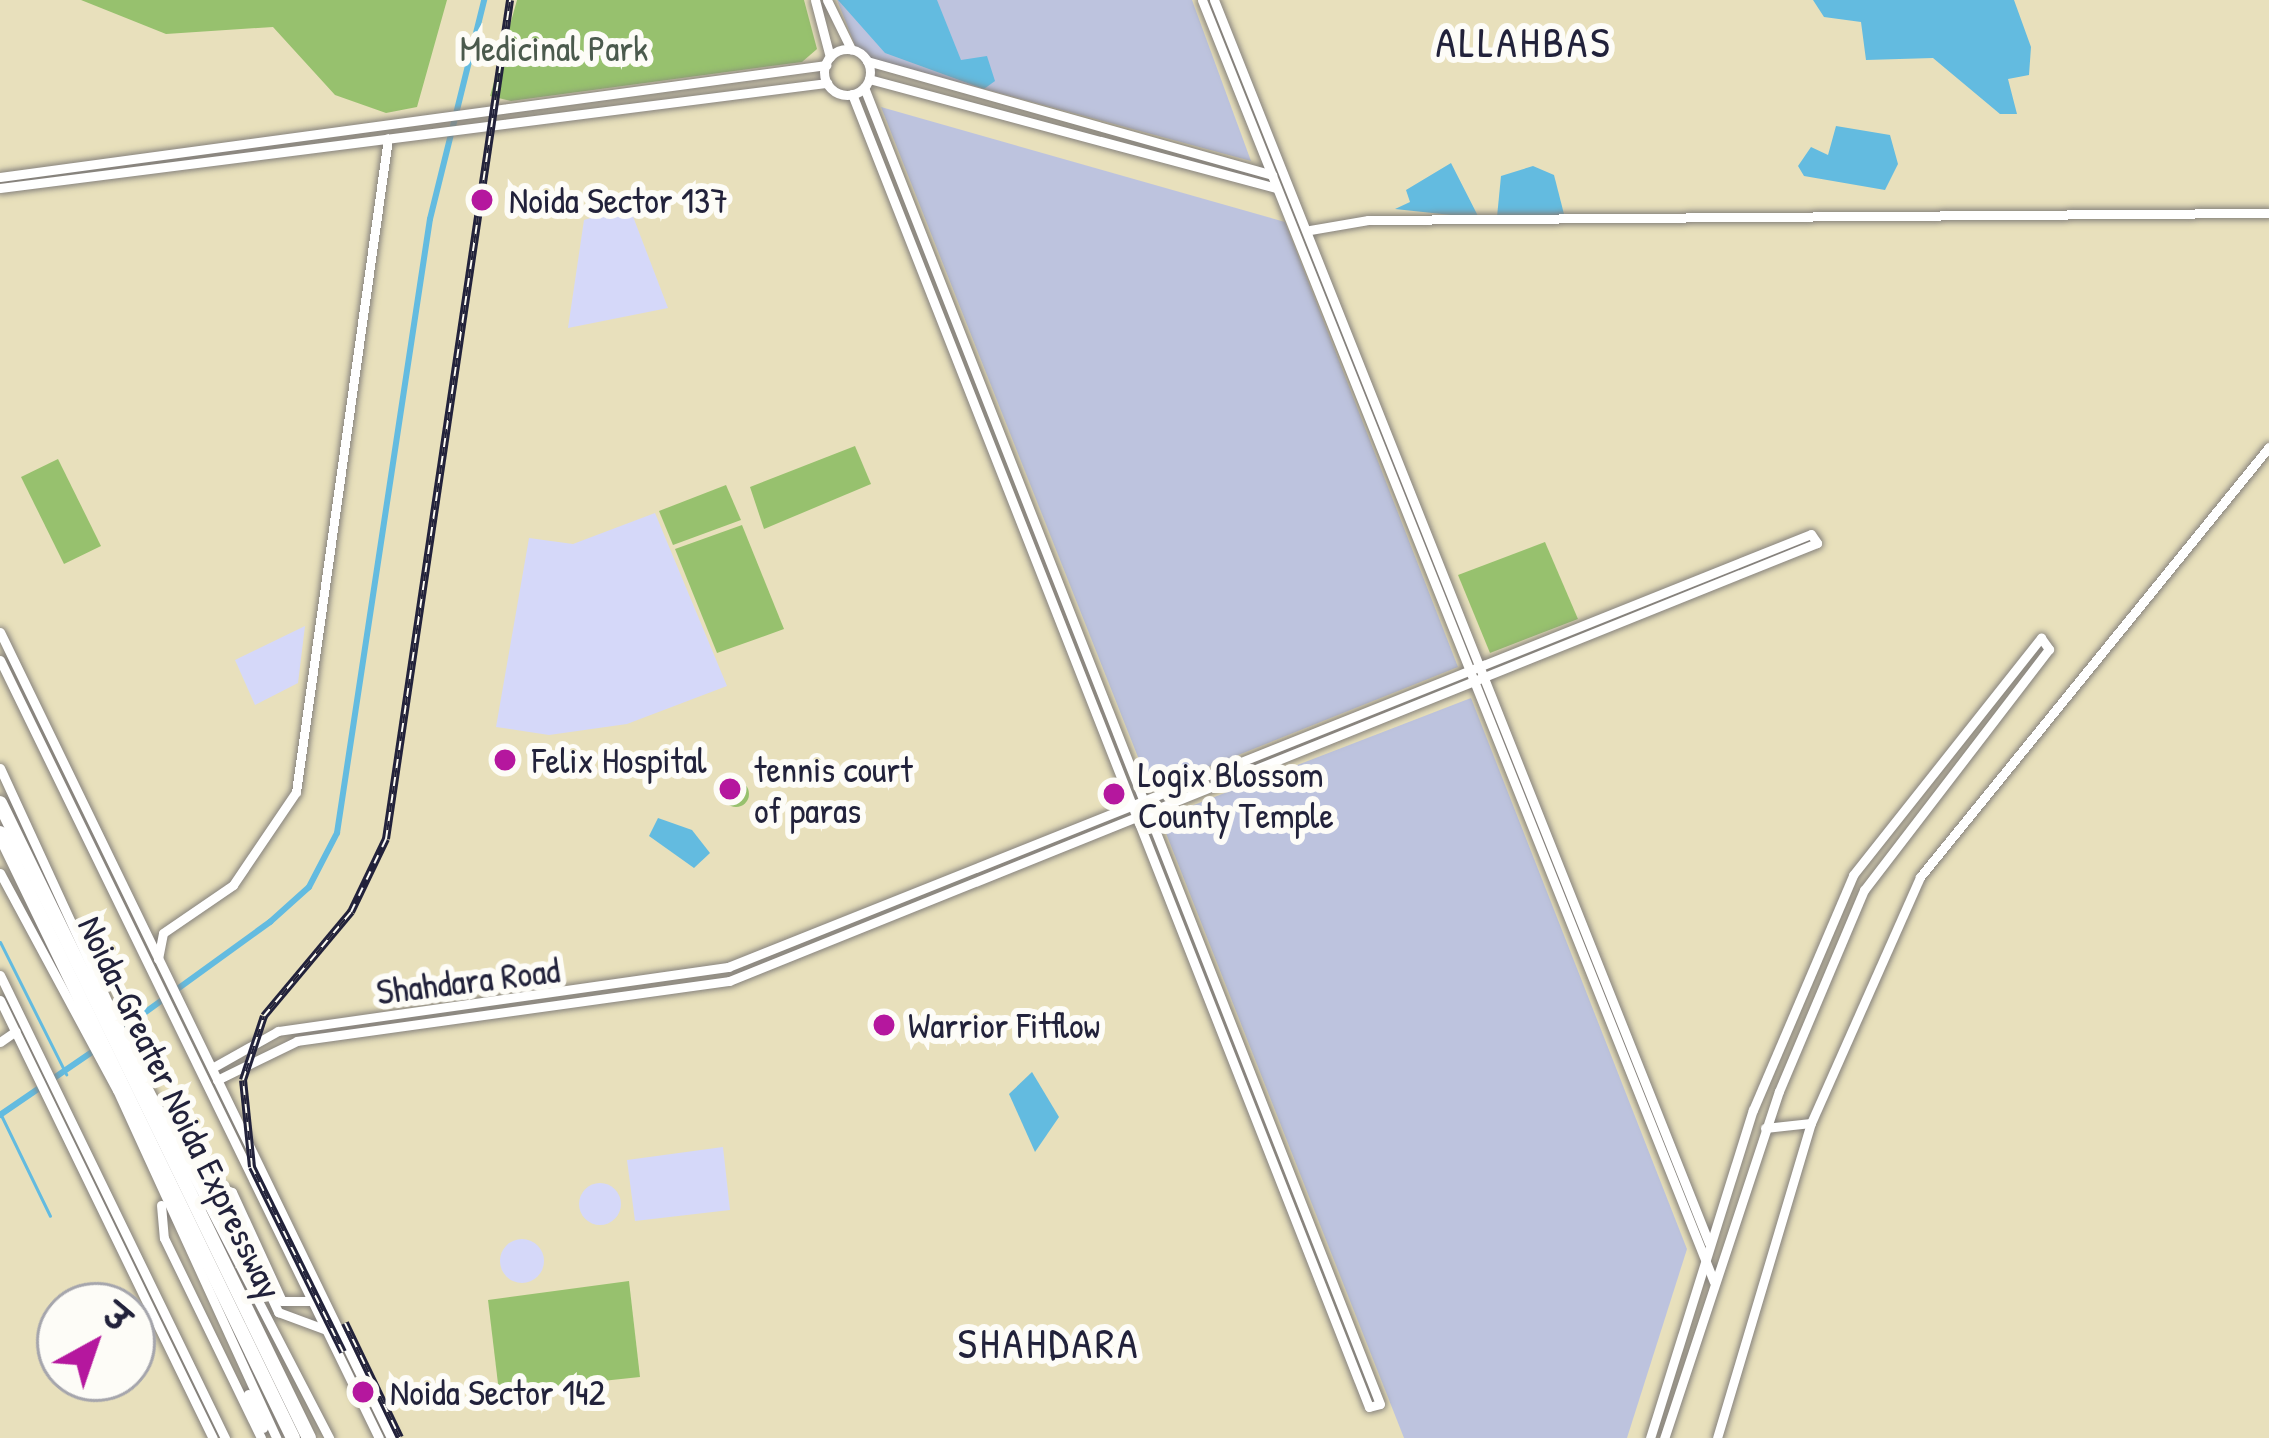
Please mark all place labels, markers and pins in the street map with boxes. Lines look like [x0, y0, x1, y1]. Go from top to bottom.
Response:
place label: Noida Sector 137 [509, 178, 728, 222]
marker: Noida Sector 137 [466, 184, 498, 216]
place label: Felix Hospital [532, 738, 707, 782]
marker: Felix Hospital [489, 744, 521, 776]
place label: tennis court of paras [754, 746, 913, 831]
place label: Logix Blossom County Temple [1138, 751, 1334, 836]
marker: tennis court of paras [717, 776, 743, 802]
marker: Logix Blossom County Temple [1101, 781, 1127, 807]
place label: Warrior Fitflow [908, 1003, 1100, 1047]
marker: Warrior Fitflow [871, 1012, 897, 1038]
place label: Noida Sector 142 [390, 1370, 605, 1414]
marker: Noida Sector 142 [347, 1376, 379, 1408]

